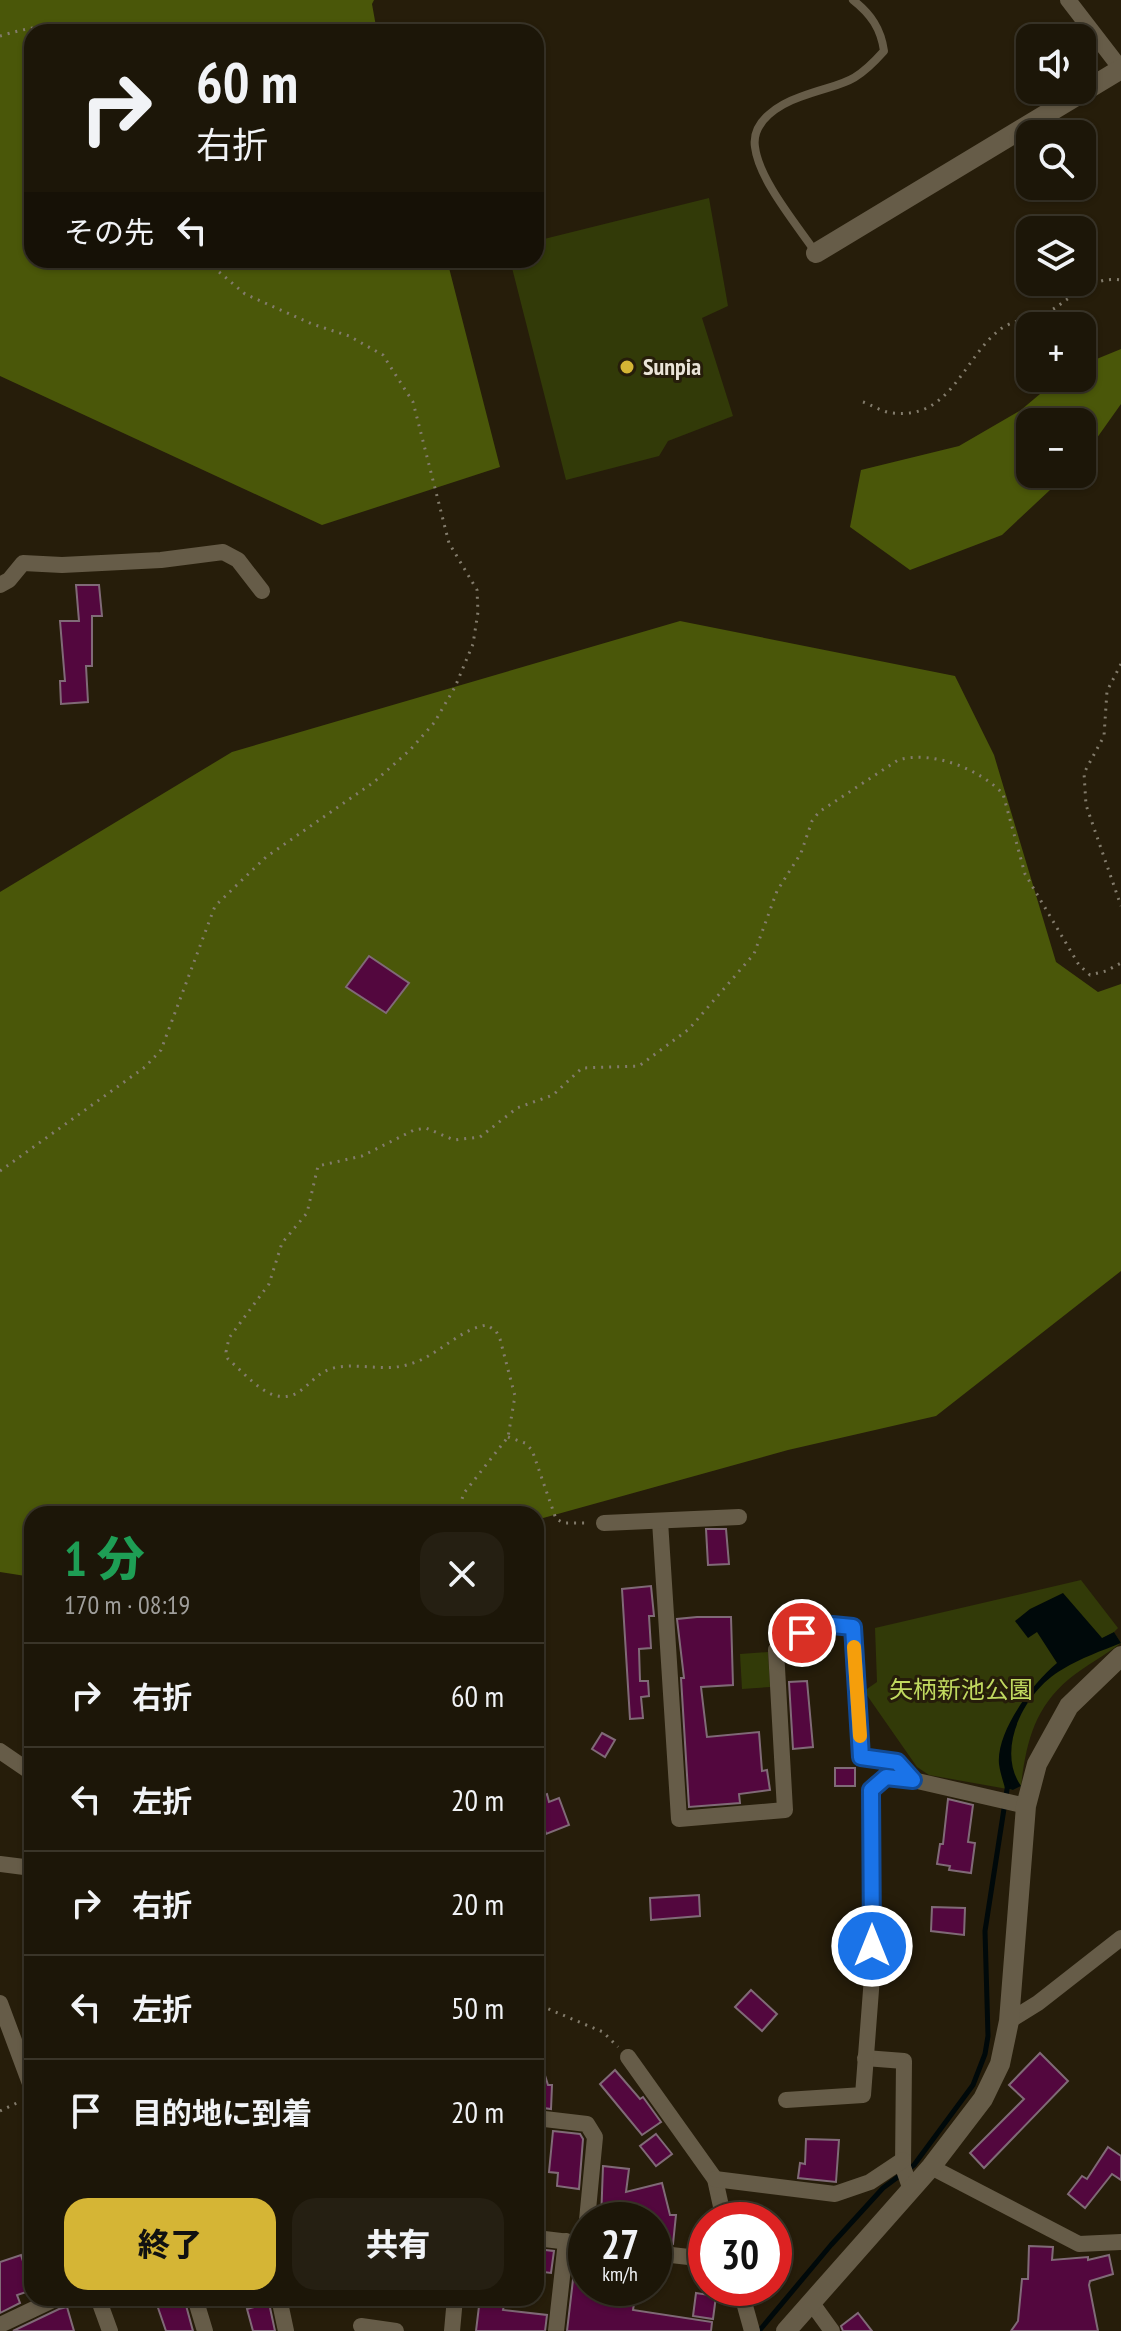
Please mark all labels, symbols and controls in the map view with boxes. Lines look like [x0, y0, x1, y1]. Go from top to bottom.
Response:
map controls [1016, 24, 1096, 488]
button: sound [1016, 24, 1096, 104]
text: 60 m [196, 46, 298, 118]
icon: right [64, 56, 168, 160]
button: search [1016, 120, 1096, 200]
text: 右折 [196, 121, 268, 168]
icon: left [170, 208, 214, 252]
text: その先 [64, 212, 154, 251]
button: layers [1016, 216, 1096, 296]
button: + [1016, 312, 1096, 392]
place label: Sunpia [643, 351, 701, 382]
marker: Sunpia [618, 358, 636, 376]
button: − [1016, 408, 1096, 488]
text: 1 分 [64, 1527, 145, 1589]
button: close [420, 1532, 504, 1616]
text: 170 m · 08:19 [64, 1588, 190, 1621]
pin [768, 1599, 836, 1667]
icon: arrive [780, 1611, 824, 1655]
icon: right [64, 1673, 108, 1717]
park label: 矢柄新池公園 [889, 1674, 1033, 1705]
text: 60 m [451, 1676, 504, 1715]
text: 右折 [132, 1677, 192, 1716]
icon: left [64, 1777, 108, 1821]
text: 20 m [451, 1780, 504, 1819]
text: 左折 [132, 1781, 192, 1820]
icon: right [64, 1881, 108, 1925]
text: 20 m [451, 1884, 504, 1923]
text: 右折 [132, 1885, 192, 1924]
position arrow [830, 1904, 914, 1988]
icon: left [64, 1985, 108, 2029]
text: 50 m [451, 1988, 504, 2027]
text: 左折 [132, 1989, 192, 2028]
icon: arrive [64, 2089, 108, 2133]
text: 20 m [451, 2092, 504, 2131]
text: 目的地に到着 [132, 2093, 312, 2132]
button: 終了 [64, 2198, 276, 2290]
button: 共有 [292, 2198, 504, 2290]
speed limit sign: 30 [688, 2202, 792, 2306]
text: 27 [601, 2218, 639, 2270]
text: km/h [602, 2261, 638, 2287]

